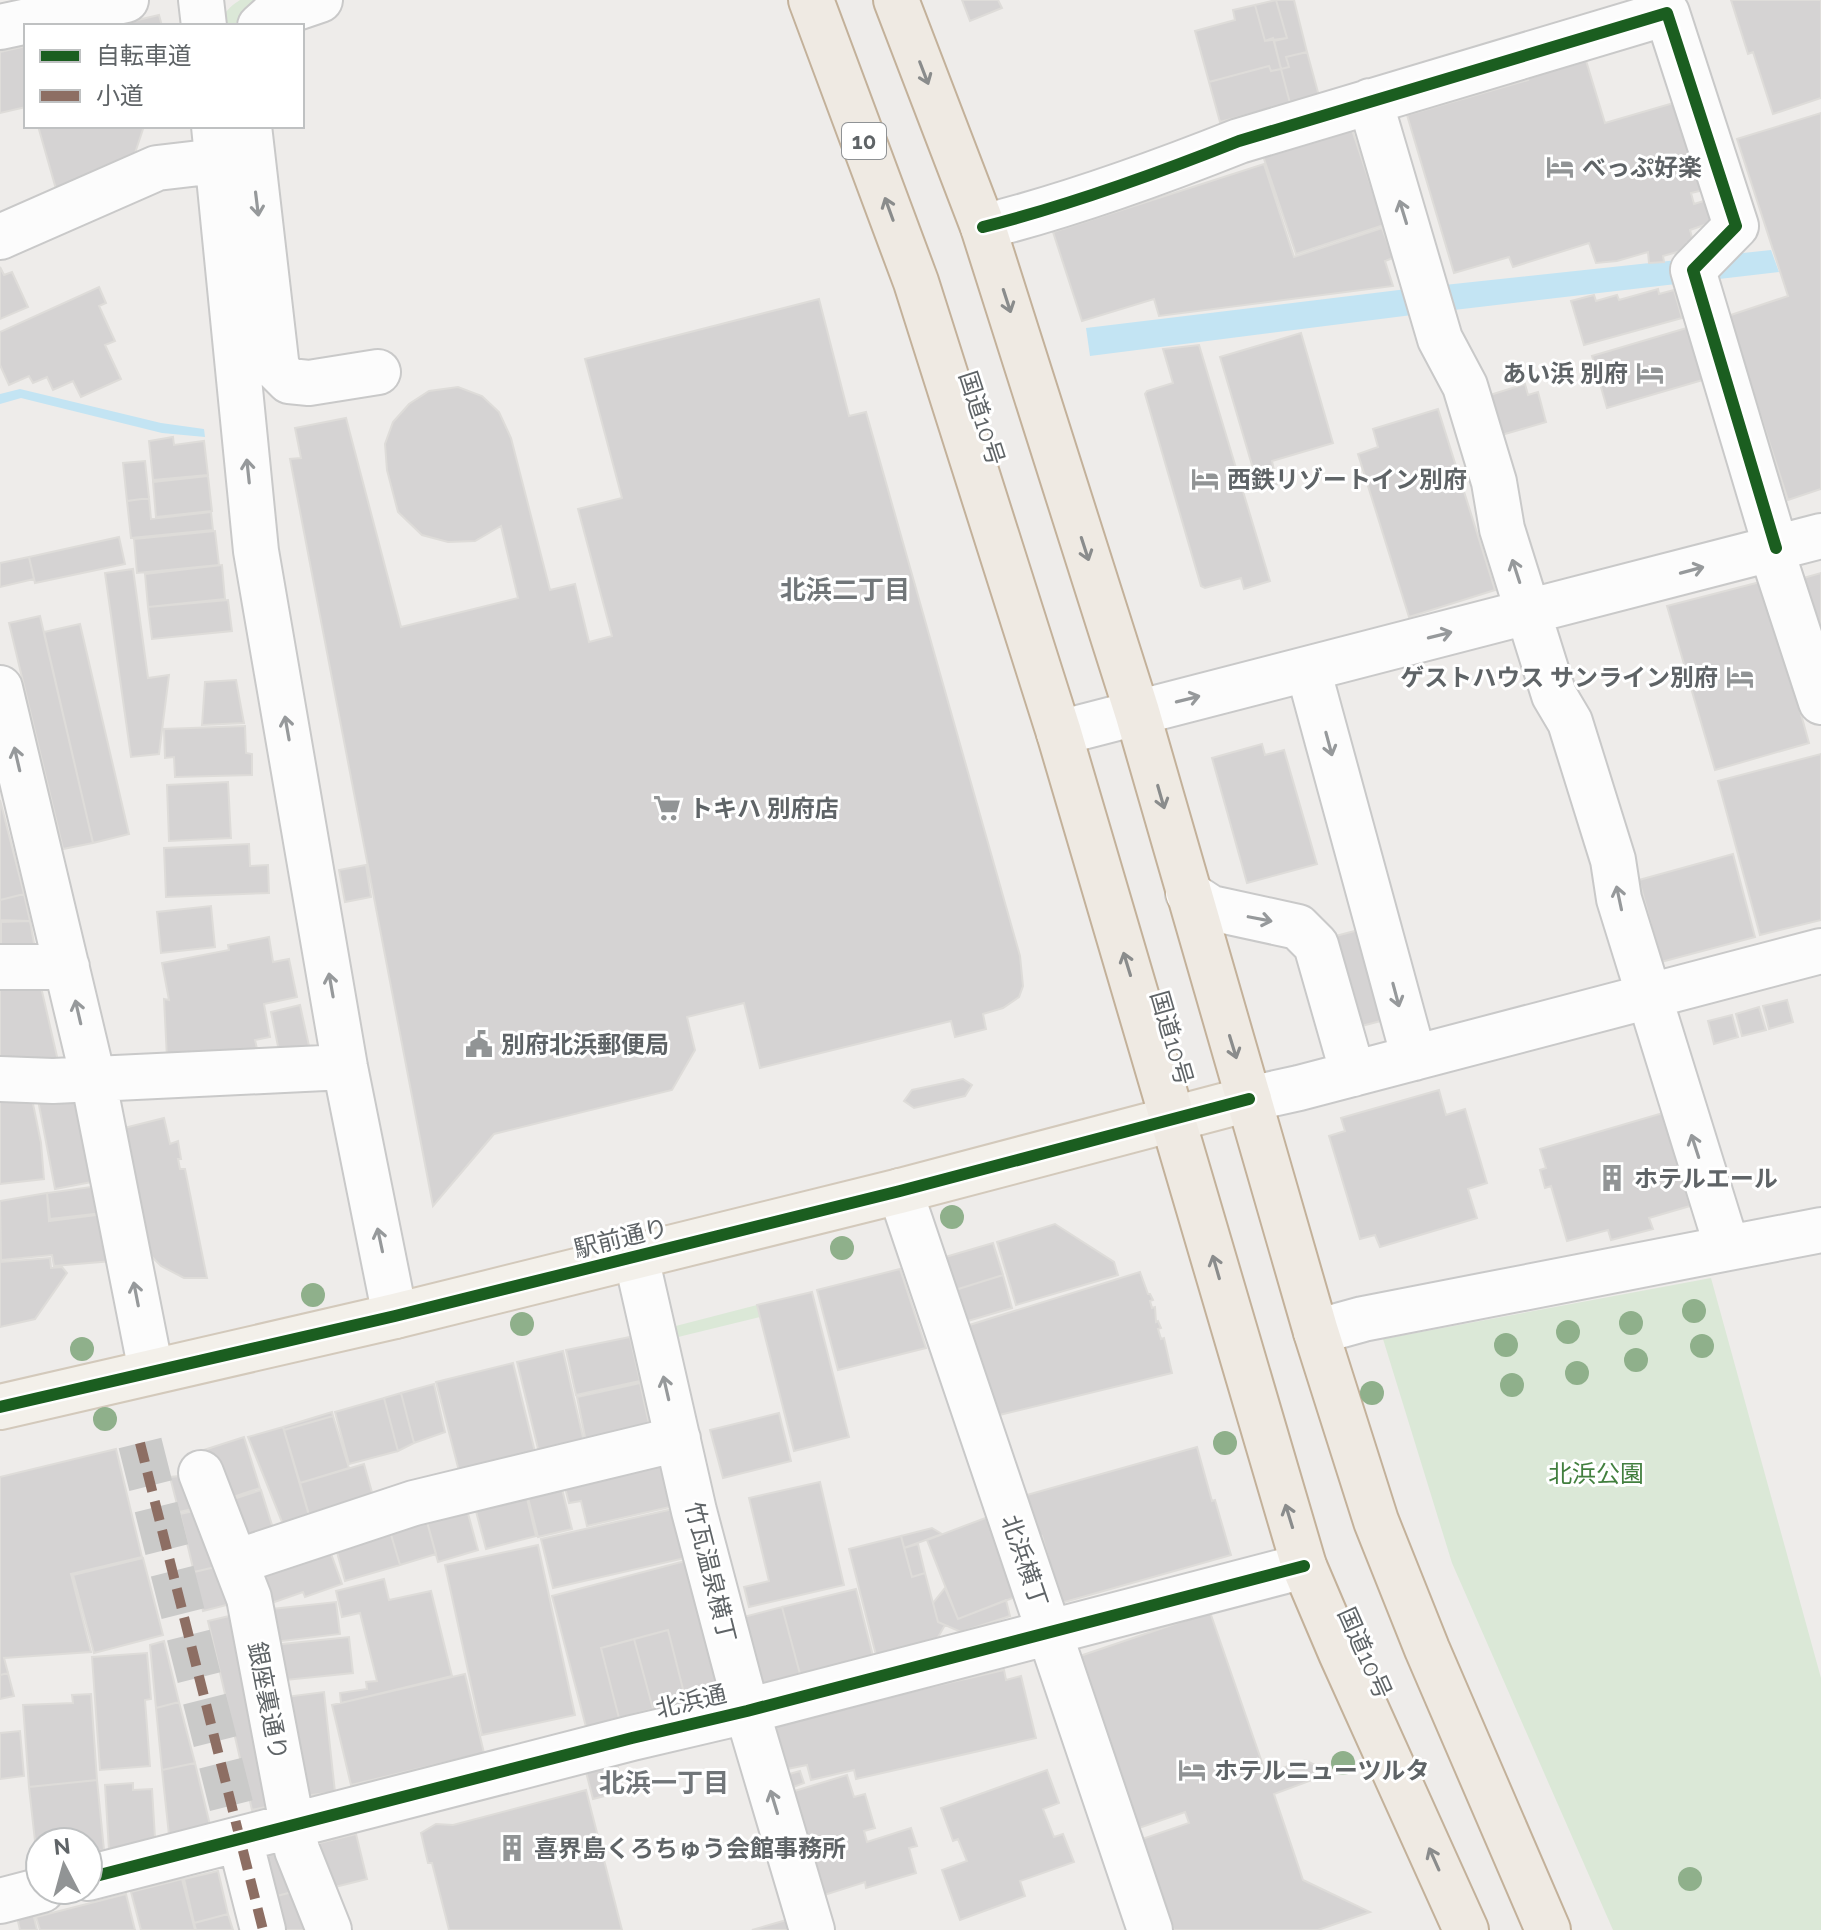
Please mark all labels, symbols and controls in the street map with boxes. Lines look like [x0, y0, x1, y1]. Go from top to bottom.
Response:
legend [24, 24, 304, 128]
text: 自転車道 [96, 41, 192, 70]
one-way arrow [918, 60, 932, 85]
text: 小道 [96, 81, 144, 110]
road number: 10 [842, 123, 886, 159]
hotel icon: べっぷ好楽 [1545, 152, 1575, 182]
place label: べっぷ好楽 [1582, 153, 1702, 182]
one-way arrow [250, 190, 265, 216]
one-way arrow [881, 197, 895, 222]
one-way arrow [1395, 200, 1409, 225]
one-way arrow [1001, 288, 1015, 313]
hotel icon: あい浜 別府 [1635, 358, 1665, 388]
place label: あい浜 別府 [1502, 359, 1628, 388]
street label: 国道10号 [953, 367, 1011, 469]
one-way arrow [241, 458, 256, 485]
hotel icon: 西鉄リゾートイン別府 [1190, 464, 1220, 494]
place label: 西鉄リゾートイン別府 [1227, 465, 1467, 494]
one-way arrow [1079, 536, 1093, 561]
one-way arrow [1507, 559, 1522, 584]
one-way arrow [1679, 561, 1704, 576]
district label: 北浜二丁目 [780, 575, 910, 605]
one-way arrow [1427, 627, 1453, 642]
hotel icon: ゲストハウス サンライン別府 [1725, 662, 1755, 692]
place label: ゲストハウス サンライン別府 [1400, 663, 1718, 692]
one-way arrow [1175, 691, 1201, 706]
one-way arrow [279, 716, 294, 741]
one-way arrow [1322, 731, 1337, 757]
one-way arrow [9, 747, 24, 773]
one-way arrow [1154, 784, 1169, 810]
supermarket icon: トキハ 別府店 [652, 793, 682, 823]
place label: トキハ 別府店 [689, 794, 839, 823]
one-way arrow [1611, 885, 1626, 911]
one-way arrow [1247, 913, 1272, 928]
one-way arrow [1119, 951, 1134, 977]
one-way arrow [323, 972, 338, 998]
one-way arrow [1390, 982, 1405, 1008]
street label: 国道10号 [1145, 987, 1199, 1089]
one-way arrow [69, 1000, 84, 1025]
public building icon: 別府北浜郵便局 [464, 1029, 494, 1059]
place label: 別府北浜郵便局 [501, 1030, 669, 1059]
one-way arrow [1226, 1034, 1241, 1060]
one-way arrow [1687, 1134, 1702, 1160]
building icon: ホテルエール [1597, 1163, 1627, 1193]
place label: ホテルエール [1634, 1164, 1778, 1193]
street label: 駅前通り [571, 1212, 671, 1264]
one-way arrow [372, 1228, 387, 1253]
one-way arrow [1208, 1255, 1223, 1281]
one-way arrow [127, 1282, 142, 1307]
one-way arrow [658, 1375, 673, 1401]
park label: 北浜公園 [1548, 1459, 1644, 1488]
street label: 竹瓦温泉横丁 [680, 1499, 742, 1645]
one-way arrow [1281, 1504, 1296, 1530]
street label: 北浜横丁 [996, 1511, 1054, 1611]
street label: 国道10号 [1332, 1603, 1398, 1703]
street label: 銀座裏通り [242, 1639, 294, 1763]
street label: 北浜通 [653, 1679, 729, 1723]
hotel icon: ホテルニューツルタ [1177, 1755, 1207, 1785]
place label: ホテルニューツルタ [1214, 1756, 1430, 1785]
district label: 北浜一丁目 [599, 1768, 729, 1798]
one-way arrow [766, 1789, 781, 1815]
north arrow [24, 1826, 104, 1906]
text: N [52, 1832, 72, 1860]
building icon: 喜界島くろちゅう会館事務所 [497, 1833, 527, 1863]
place label: 喜界島くろちゅう会館事務所 [534, 1834, 846, 1863]
one-way arrow [1425, 1847, 1440, 1872]

